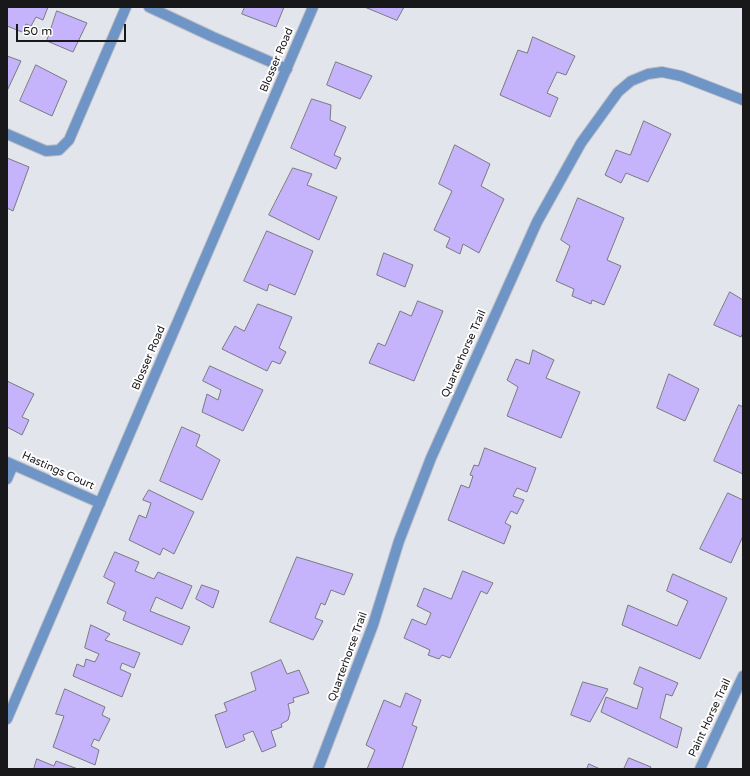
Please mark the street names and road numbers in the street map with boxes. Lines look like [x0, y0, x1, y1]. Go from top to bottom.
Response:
street label: Blosser Road [258, 26, 296, 94]
street label: Quarterhorse Trail [439, 308, 489, 400]
street label: Blosser Road [130, 324, 168, 392]
street label: Hastings Court [20, 449, 96, 493]
street label: Quarterhorse Trail [326, 610, 370, 704]
street label: Paint Horse Trail [686, 677, 734, 759]

